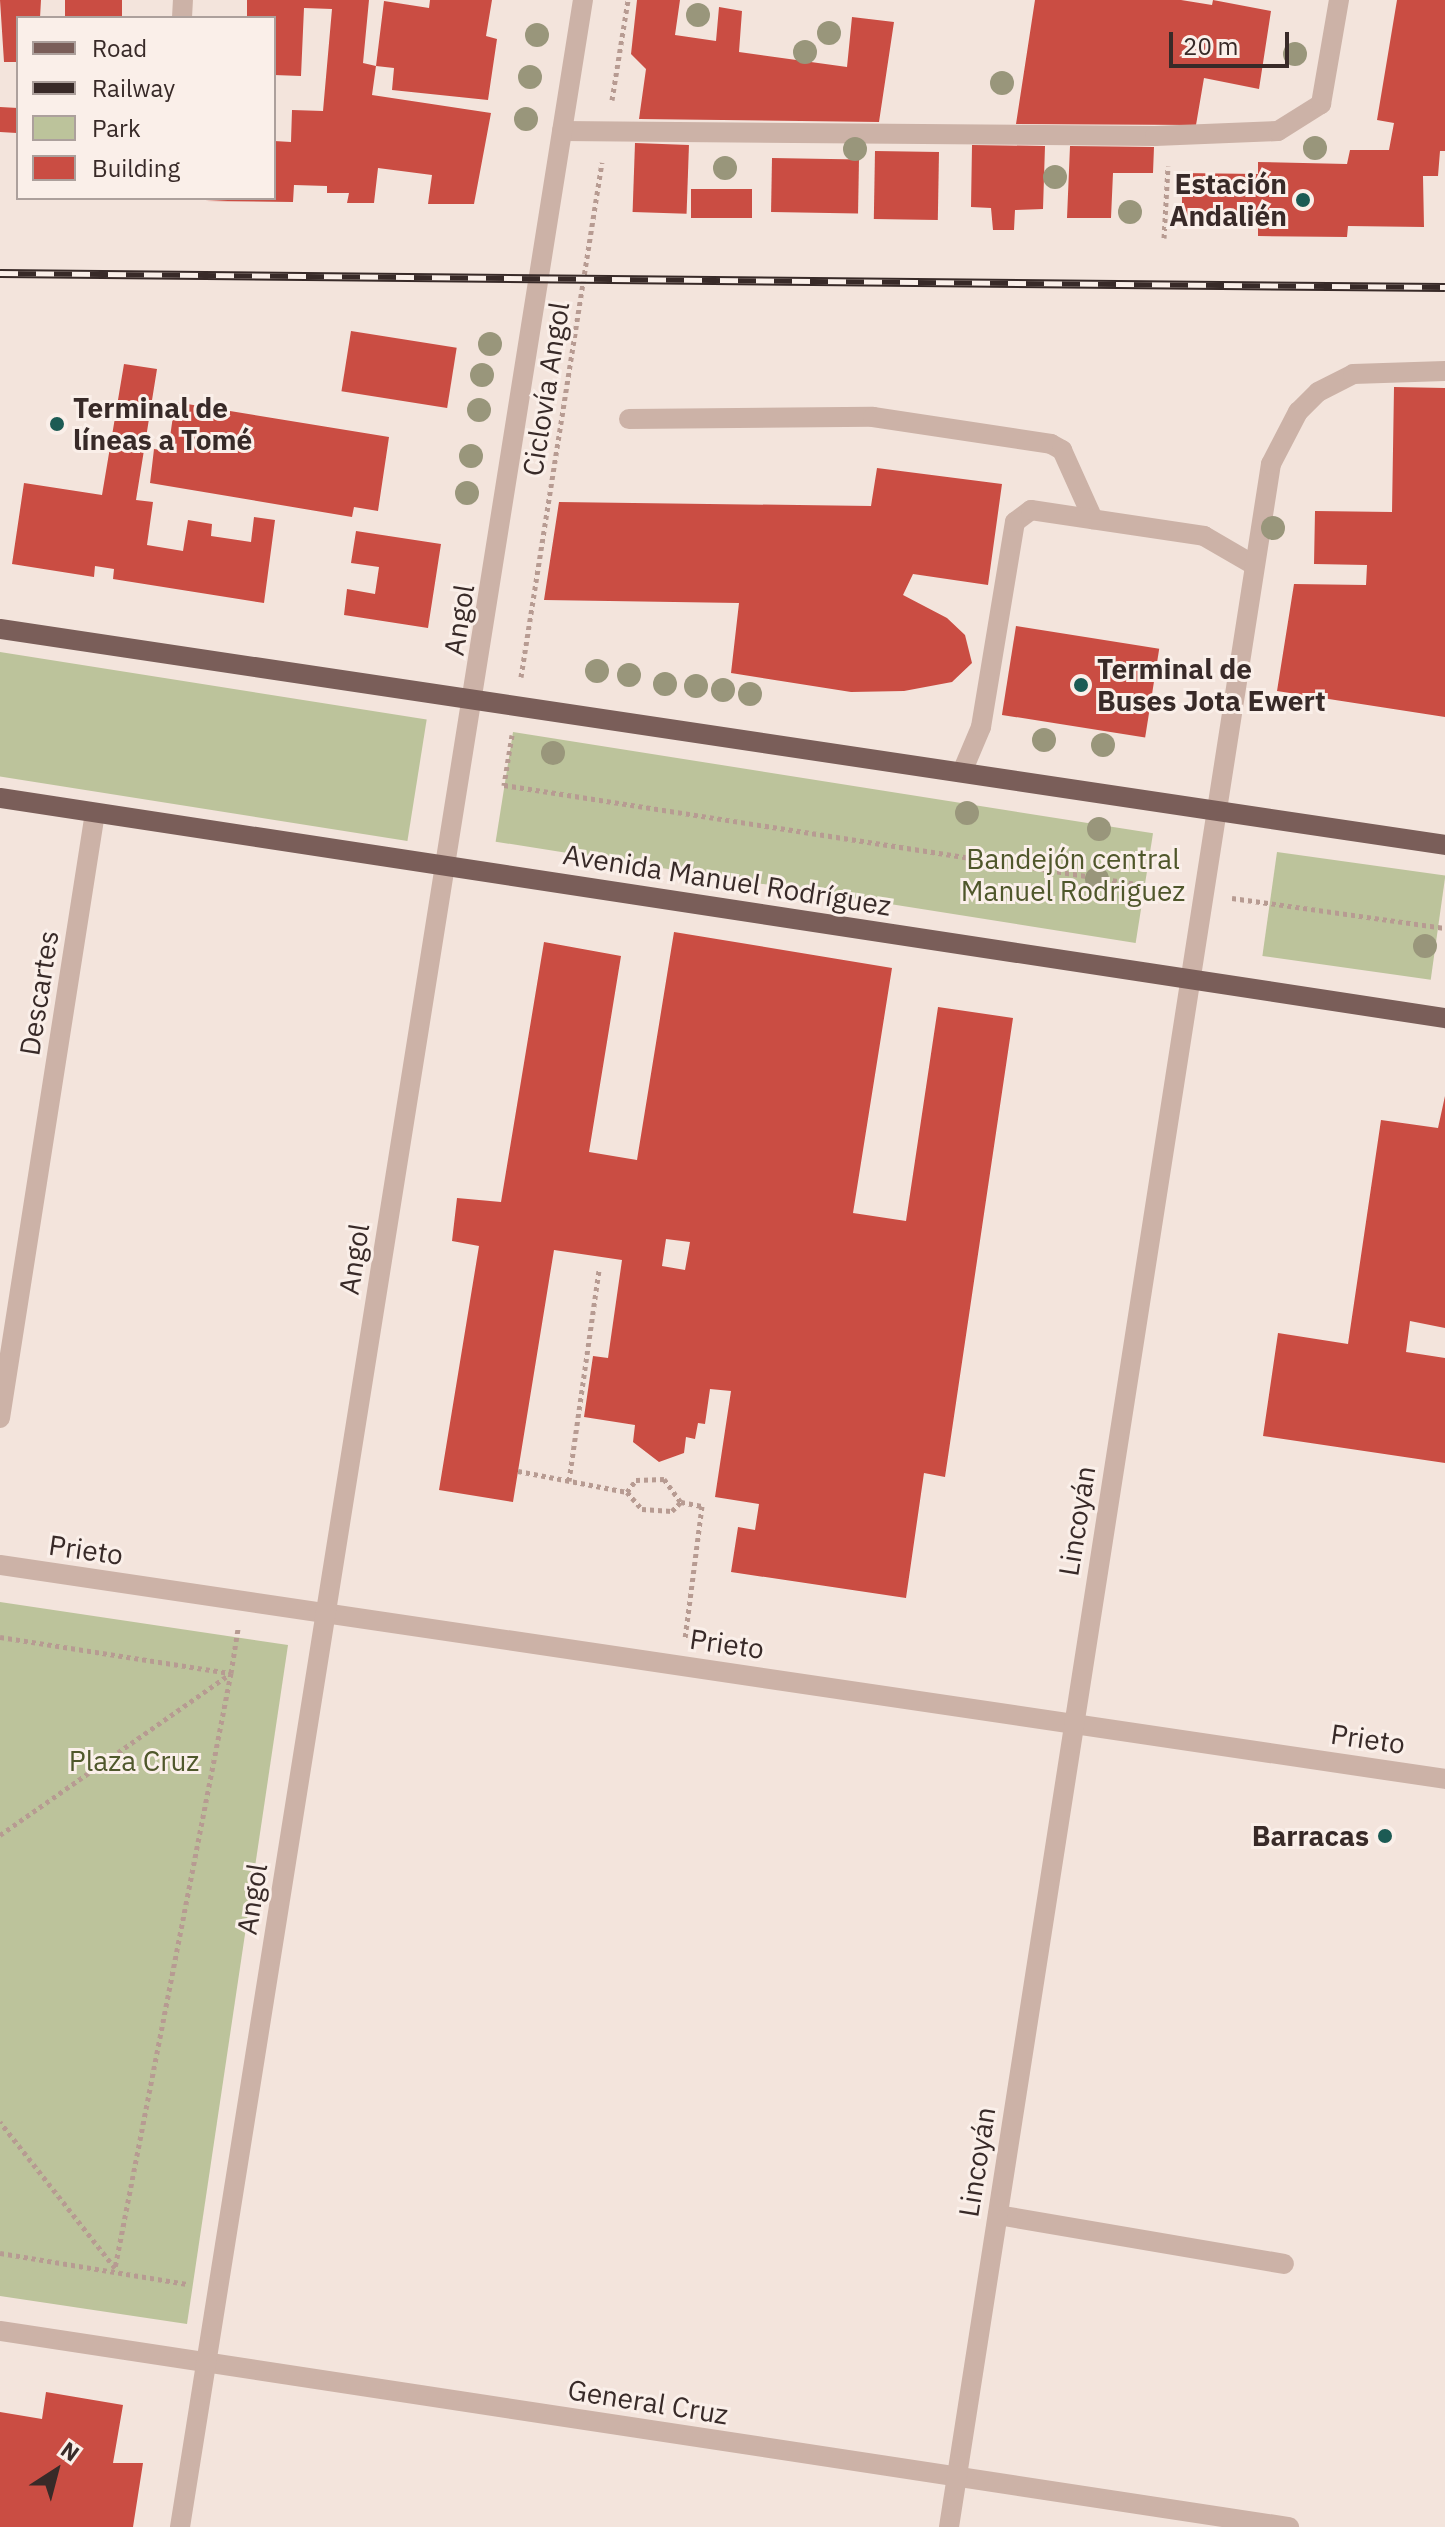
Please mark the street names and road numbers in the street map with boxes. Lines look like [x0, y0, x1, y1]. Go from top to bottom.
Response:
street label: Ciclovía Angol [516, 300, 576, 478]
street label: Angol [437, 582, 481, 658]
street label: Avenida Manuel Rodríguez [561, 837, 893, 923]
street label: Descartes [13, 928, 65, 1058]
street label: Angol [332, 1221, 376, 1297]
street label: Lincoyán [1052, 1464, 1102, 1578]
street label: Prieto [47, 1528, 125, 1572]
street label: Prieto [688, 1622, 766, 1666]
street label: Prieto [1329, 1717, 1407, 1761]
street label: Angol [230, 1861, 274, 1937]
street label: Lincoyán [952, 2105, 1002, 2219]
street label: General Cruz [565, 2373, 731, 2431]

